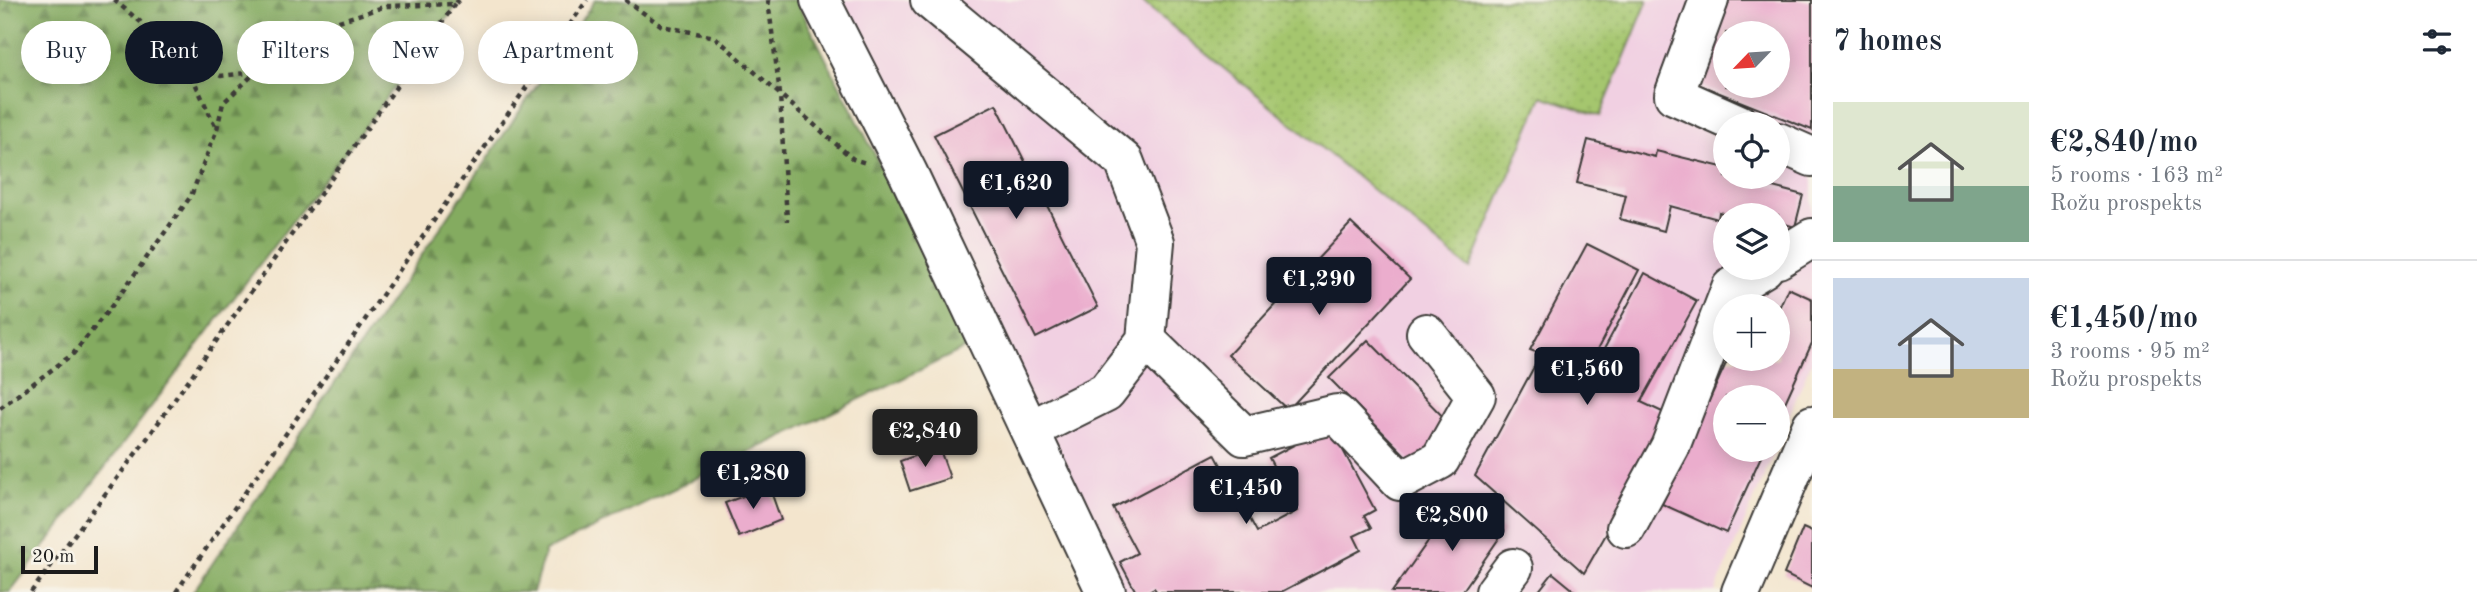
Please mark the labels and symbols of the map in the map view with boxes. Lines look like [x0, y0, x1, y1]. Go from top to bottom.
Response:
north arrow [1713, 21, 1790, 98]
pin: €1,620 [959, 162, 1073, 221]
pin: €1,290 [1262, 258, 1376, 317]
pin: €1,560 [1530, 348, 1644, 407]
pin: €2,840 [868, 410, 982, 469]
pin: €1,280 [696, 452, 810, 511]
pin: €1,450 [1189, 466, 1303, 526]
pin: €2,800 [1395, 494, 1509, 553]
scale bar [21, 543, 98, 575]

